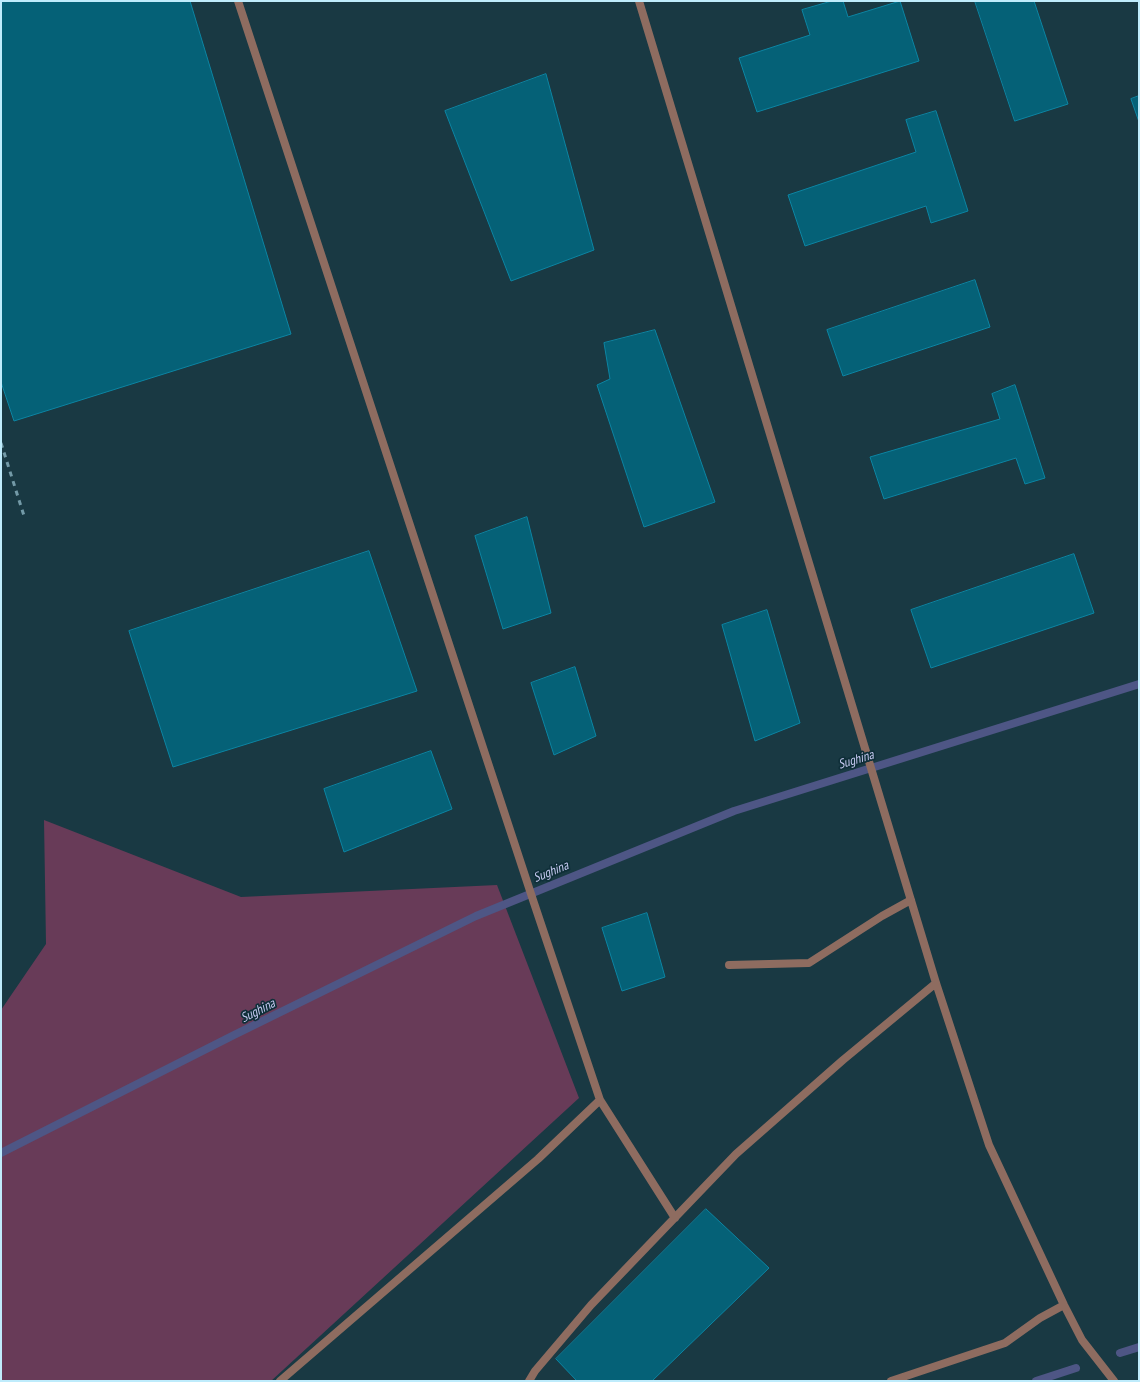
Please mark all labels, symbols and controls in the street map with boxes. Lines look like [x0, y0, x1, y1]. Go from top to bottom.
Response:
water label: Sughina [836, 747, 876, 773]
water label: Sughina [531, 858, 571, 886]
water label: Sughina [238, 996, 278, 1026]

